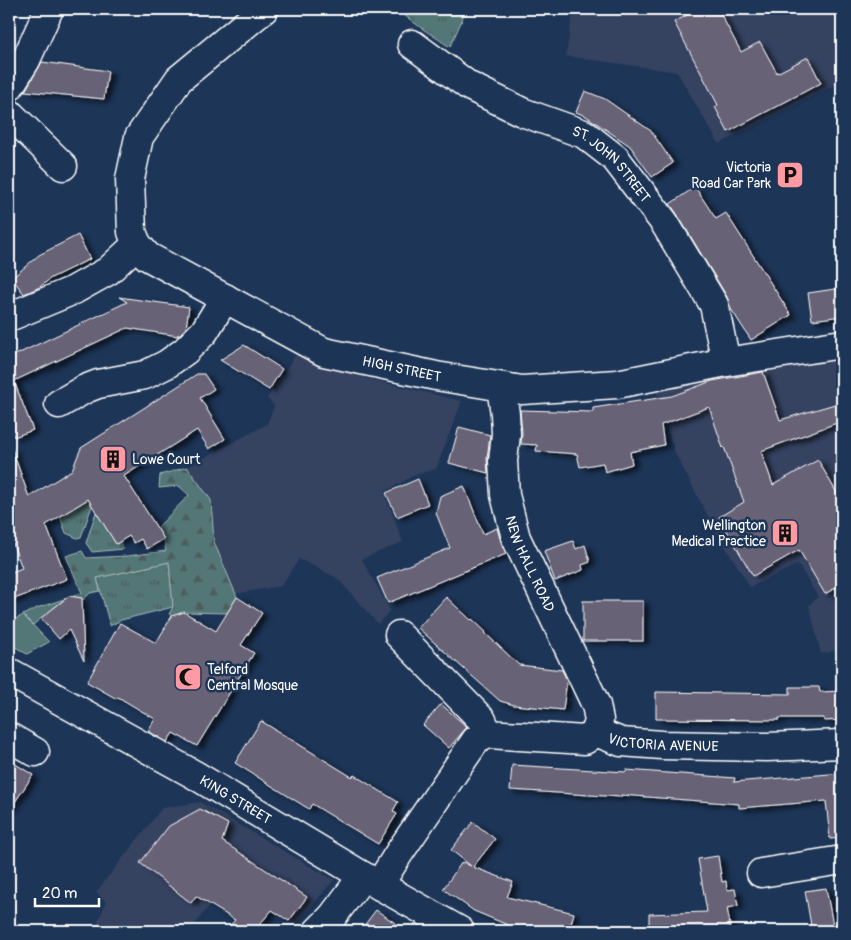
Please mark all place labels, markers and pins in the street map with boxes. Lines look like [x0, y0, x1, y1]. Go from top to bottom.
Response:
place label: Victoria Road Car Park [691, 159, 771, 192]
parking icon: Victoria Road Car Park [775, 160, 805, 190]
building icon: Lowe Court [98, 444, 128, 474]
place label: Lowe Court [132, 451, 201, 468]
place label: Wellington Medical Practice [671, 517, 766, 550]
building icon: Wellington Medical Practice [770, 518, 800, 548]
place label: Telford Central Mosque [207, 661, 298, 694]
mosque icon: Telford Central Mosque [173, 662, 203, 692]

